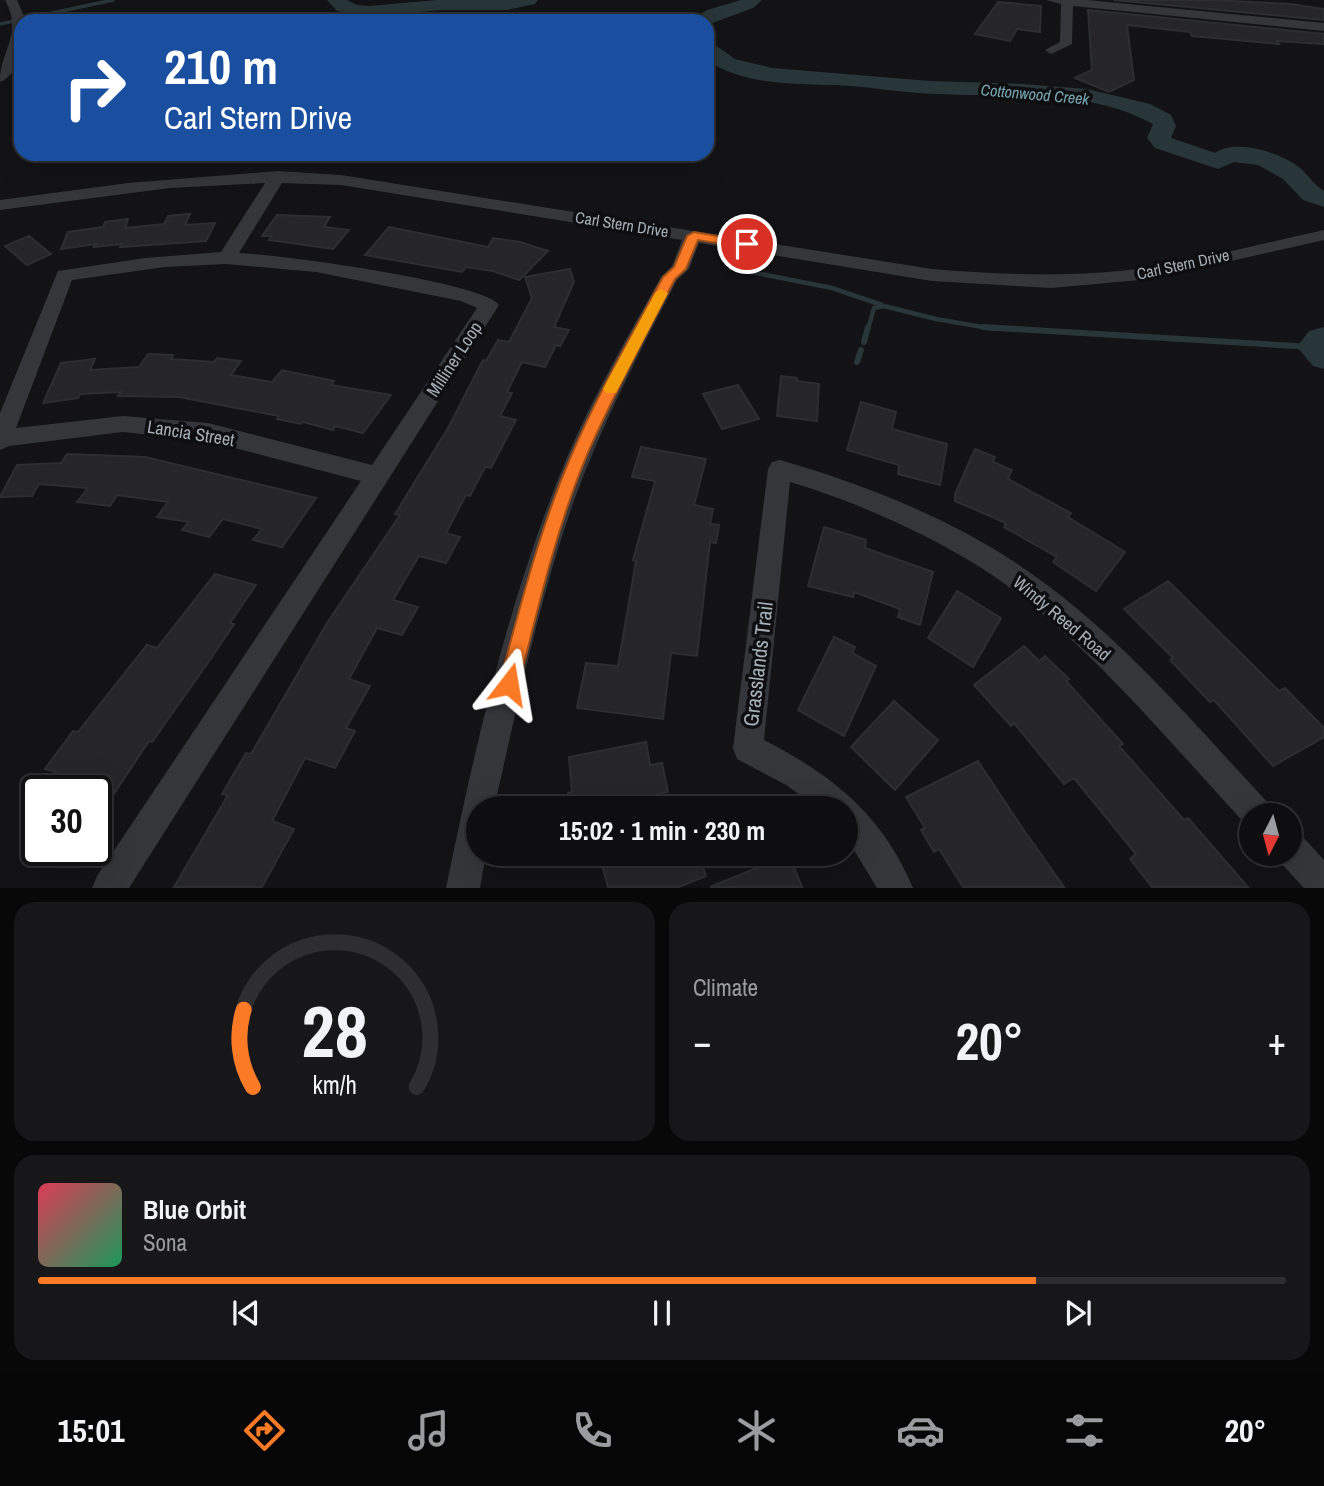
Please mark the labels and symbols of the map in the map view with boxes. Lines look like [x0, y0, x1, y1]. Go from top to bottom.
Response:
water label: Cottonwood Creek [980, 78, 1091, 110]
street label: Carl Stern Drive [574, 206, 670, 242]
pin [717, 214, 777, 274]
street label: Carl Stern Drive [1135, 243, 1231, 285]
street label: Milliner Loop [420, 316, 488, 402]
street label: Lancia Street [146, 414, 236, 452]
street label: Windy Reed Road [1008, 570, 1116, 666]
street label: Grasslands Trail [736, 600, 780, 728]
position arrow [472, 647, 546, 721]
speed limit sign: 30 [21, 775, 112, 866]
north arrow [1239, 803, 1302, 866]

